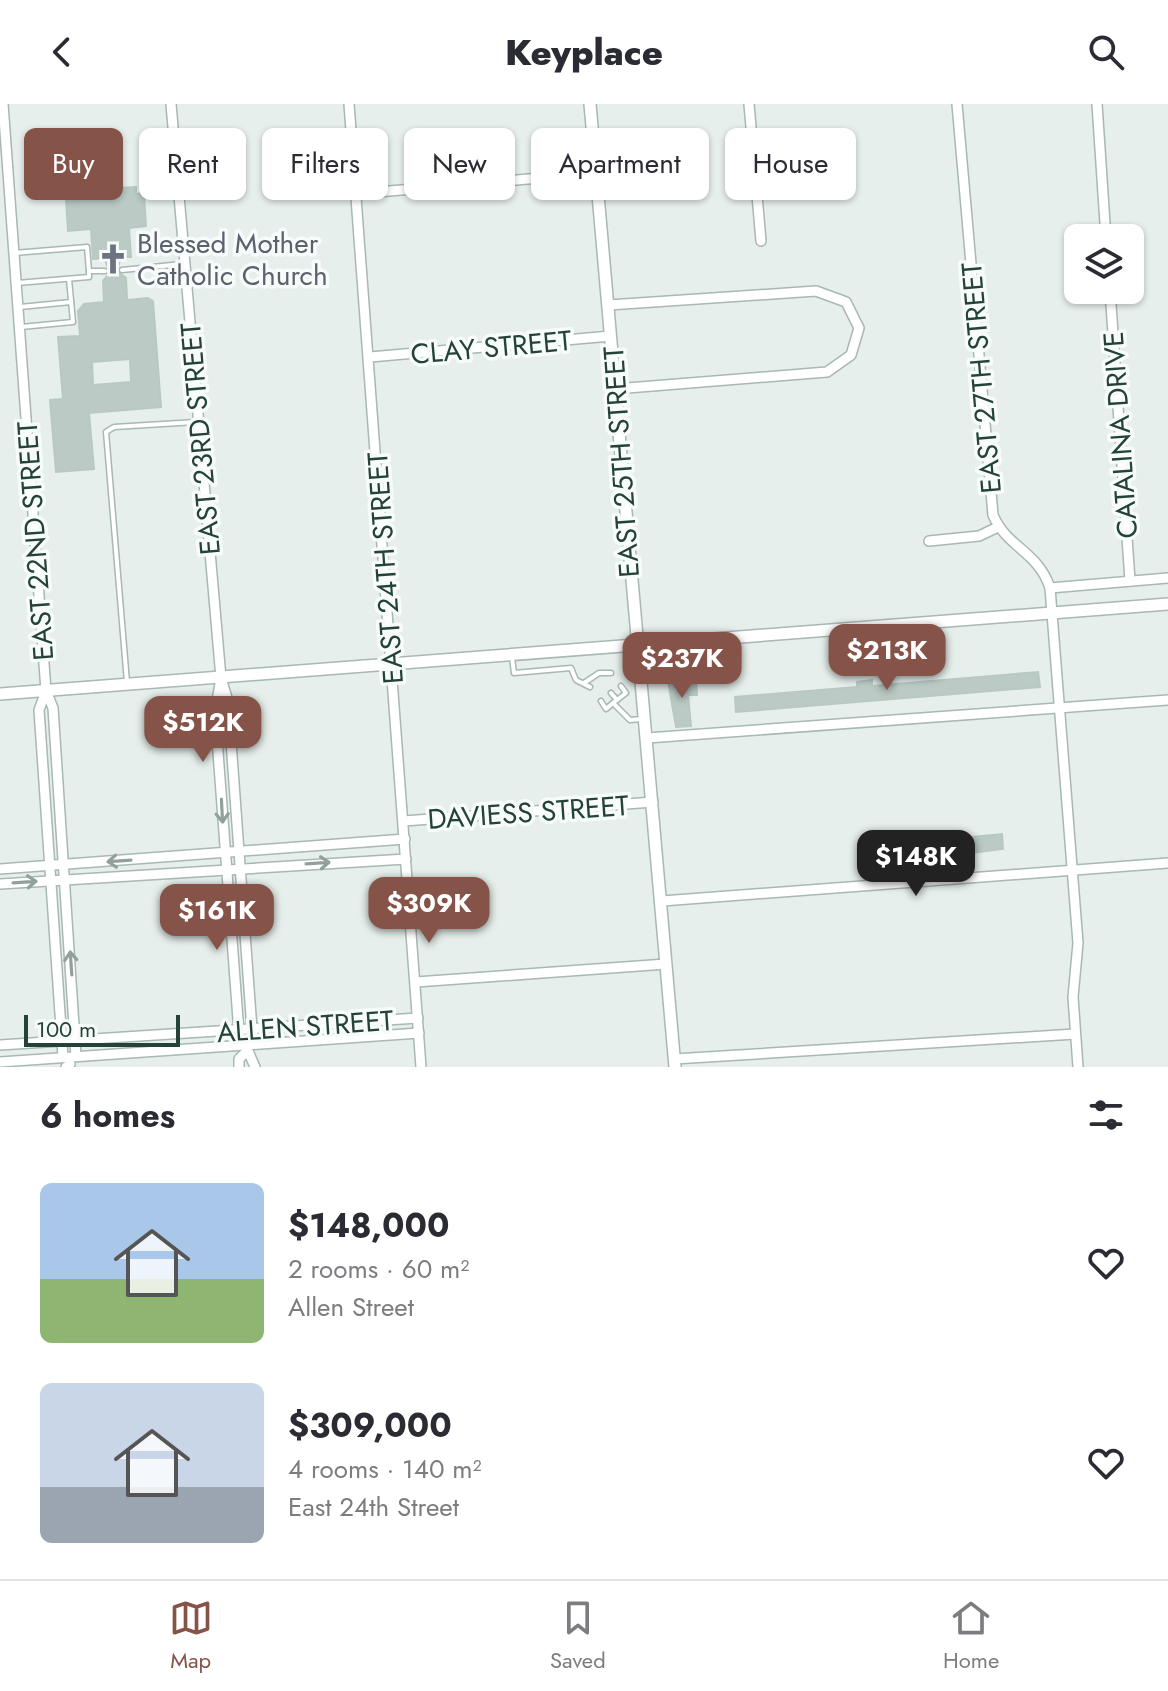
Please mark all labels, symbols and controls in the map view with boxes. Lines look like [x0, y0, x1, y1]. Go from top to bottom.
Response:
text: Keyplace [505, 26, 663, 78]
icon: back [40, 30, 84, 74]
icon: search [1084, 30, 1128, 74]
chip: Buy [24, 128, 123, 200]
chip: Rent [139, 128, 246, 200]
chip: Filters [262, 128, 388, 200]
chip: New [404, 128, 515, 200]
chip: Apartment [531, 128, 709, 200]
chip: House [725, 128, 856, 200]
place label: Blessed Mother Catholic Church [137, 223, 328, 296]
map controls [1064, 224, 1144, 304]
button: layers [1064, 224, 1144, 304]
church icon: Blessed Mother Catholic Church [96, 242, 130, 276]
street label: EAST 27TH STREET [951, 261, 1012, 495]
street label: CLAY STREET [409, 320, 573, 375]
street label: EAST 23RD STREET [170, 321, 231, 557]
street label: CATALINA DRIVE [1093, 330, 1148, 540]
street label: EAST 25TH STREET [593, 345, 650, 579]
street label: EAST 22ND STREET [7, 420, 64, 662]
street label: EAST 24TH STREET [357, 451, 414, 685]
pin: $213K [831, 624, 943, 692]
text: $213K [847, 631, 927, 669]
pin: $237K [626, 632, 738, 700]
text: $237K [641, 639, 723, 677]
pin: $512K [147, 696, 259, 764]
text: $512K [162, 703, 244, 741]
street label: DAVIESS STREET [426, 785, 630, 840]
one-way arrow [215, 797, 230, 824]
pin: $148K [860, 830, 972, 898]
text: $148K [875, 837, 957, 875]
one-way arrow [106, 854, 133, 869]
one-way arrow [304, 855, 331, 870]
one-way arrow [11, 874, 38, 889]
pin: $309K [373, 877, 485, 945]
pin: $161K [161, 884, 273, 952]
text: $309K [386, 884, 472, 922]
text: $161K [178, 891, 256, 929]
one-way arrow [63, 950, 78, 977]
street label: ALLEN STREET [215, 1000, 395, 1053]
scale bar [24, 1011, 180, 1047]
text: 100 m [36, 1013, 96, 1045]
text: 6 homes [40, 1091, 175, 1140]
icon: filters [1084, 1093, 1128, 1137]
text: $148,000 [288, 1201, 450, 1250]
icon: home [104, 1215, 200, 1311]
icon: heart [1084, 1241, 1128, 1285]
text: 2 rooms · 60 m² [288, 1250, 469, 1288]
text: Allen Street [288, 1288, 414, 1326]
text: $309,000 [288, 1401, 452, 1450]
icon: home [104, 1415, 200, 1511]
icon: heart [1084, 1441, 1128, 1485]
text: 4 rooms · 140 m² [288, 1450, 482, 1488]
text: East 24th Street [288, 1488, 459, 1526]
tab: Map [169, 1596, 213, 1676]
tab: Saved [550, 1596, 606, 1676]
tab: Home [943, 1596, 999, 1676]

